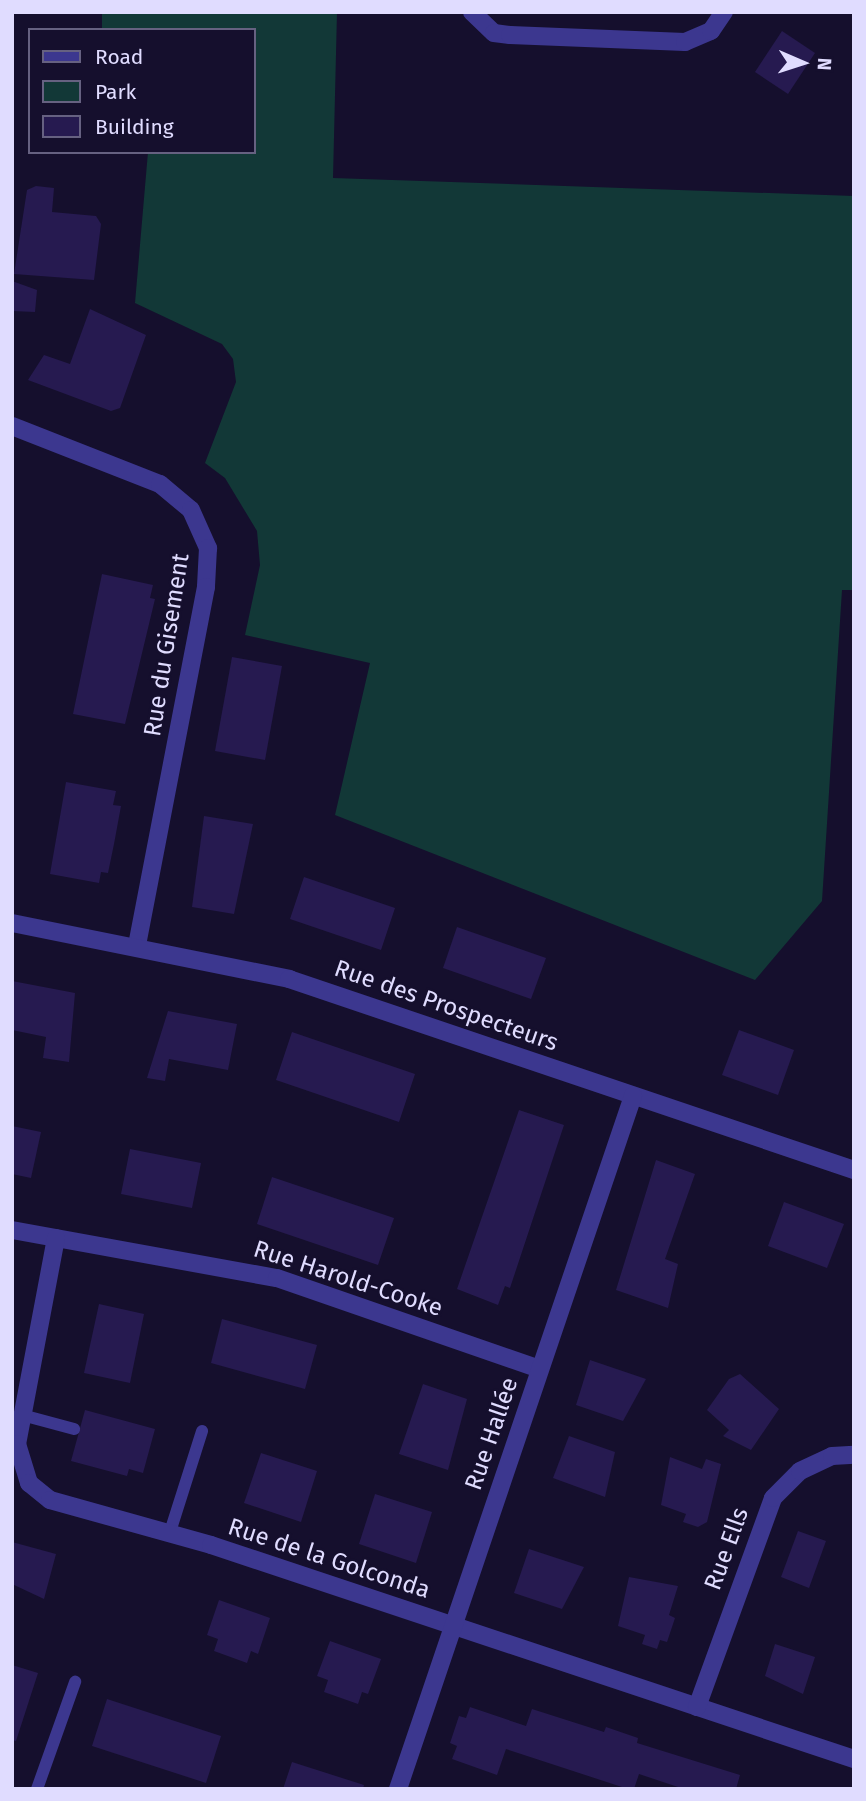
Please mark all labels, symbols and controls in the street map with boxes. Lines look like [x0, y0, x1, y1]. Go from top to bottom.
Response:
legend [28, 28, 256, 154]
north arrow [768, 28, 838, 98]
text: Road [95, 44, 143, 70]
text: N [813, 57, 836, 71]
text: Park [95, 79, 136, 105]
text: Building [95, 114, 174, 140]
street label: Rue du Gisement [138, 551, 196, 739]
street label: Rue des Prospecteurs [330, 954, 562, 1058]
street label: Rue Harold-Cooke [250, 1235, 446, 1323]
street label: Rue Hallée [459, 1374, 525, 1494]
street label: Rue Ells [699, 1504, 755, 1594]
street label: Rue de la Golconda [224, 1513, 434, 1605]

